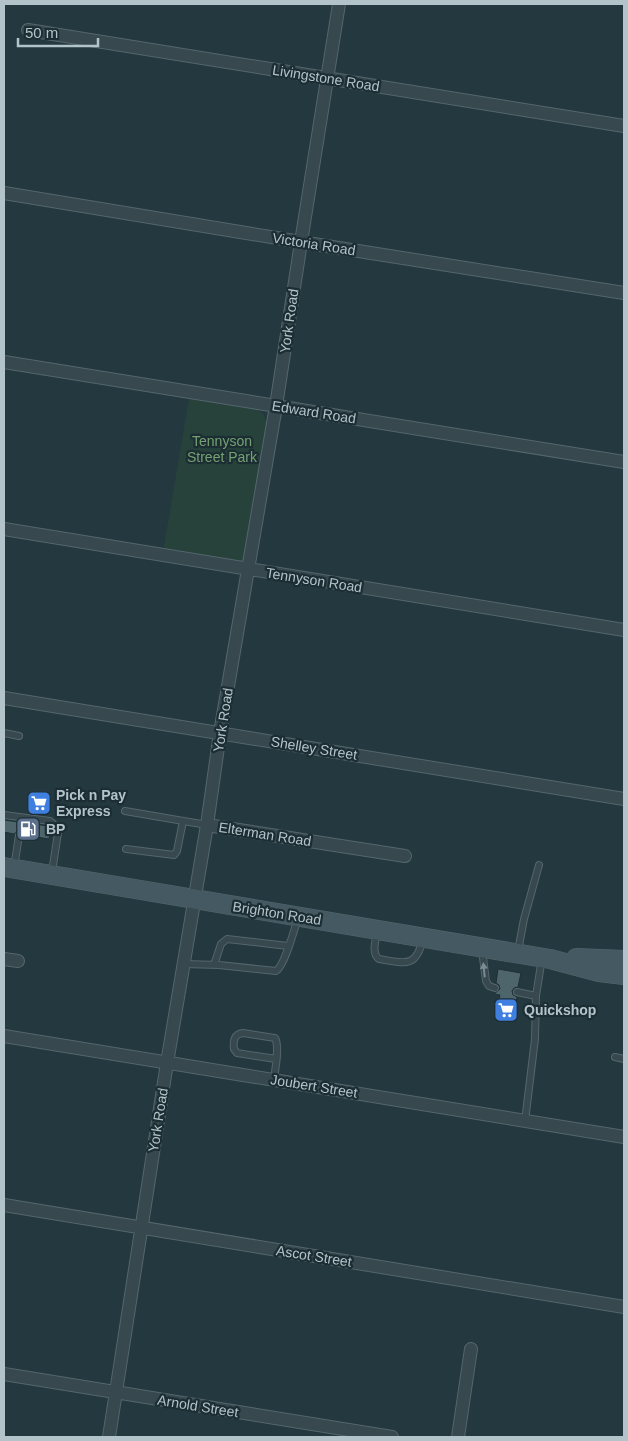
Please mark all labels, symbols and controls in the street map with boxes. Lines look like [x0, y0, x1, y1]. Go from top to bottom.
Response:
scale bar [18, 15, 98, 47]
text: 50 m [25, 24, 58, 41]
street label: Livingstone Road [271, 62, 381, 94]
street label: Victoria Road [271, 230, 357, 258]
street label: York Road [277, 288, 301, 354]
street label: Edward Road [271, 397, 357, 427]
park label: Tennyson Street Park [187, 433, 258, 465]
street label: Tennyson Road [265, 564, 363, 596]
street label: York Road [210, 687, 236, 753]
street label: Shelley Street [270, 733, 358, 763]
place label: Pick n Pay Express [56, 787, 126, 819]
supermarket icon: Pick n Pay Express [26, 790, 52, 816]
fuel station icon: BP [15, 816, 41, 842]
street label: Elterman Road [218, 819, 312, 849]
place label: BP [46, 821, 65, 837]
street label: Brighton Road [232, 898, 322, 928]
one-way arrow [480, 962, 488, 978]
supermarket icon: Quickshop [493, 997, 519, 1023]
place label: Quickshop [524, 1002, 596, 1018]
street label: Joubert Street [269, 1071, 359, 1101]
street label: York Road [145, 1087, 171, 1153]
street label: Ascot Street [275, 1242, 353, 1270]
street label: Arnold Street [156, 1392, 240, 1420]

